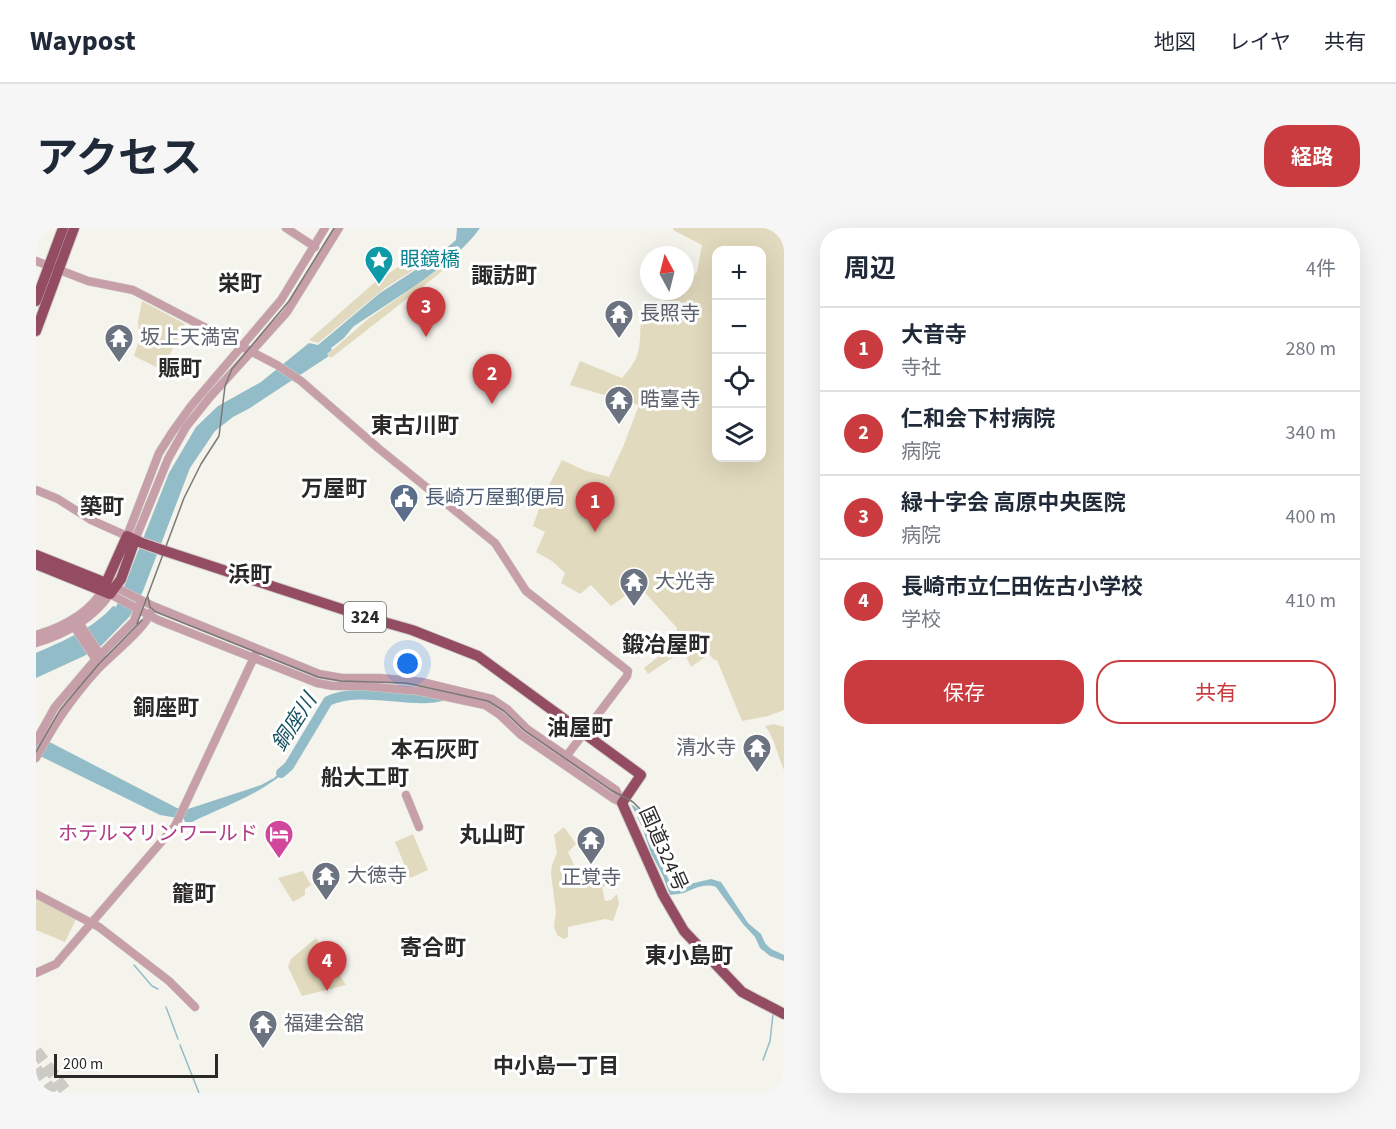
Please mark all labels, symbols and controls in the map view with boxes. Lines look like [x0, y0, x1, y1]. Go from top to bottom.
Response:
text: Waypost [30, 21, 136, 61]
text: 地図 [1154, 27, 1196, 57]
text: レイヤ [1229, 27, 1291, 57]
text: 共有 [1324, 27, 1366, 57]
button: 経路 [1264, 125, 1360, 187]
text: アクセス [36, 129, 202, 189]
place icon: 眼鏡橋 [363, 244, 395, 286]
place label: 眼鏡橋 [400, 246, 460, 274]
north arrow [640, 246, 694, 300]
map controls [712, 246, 766, 462]
button: + [712, 246, 766, 300]
text: 周辺 [844, 250, 896, 287]
text: 4件 [1306, 255, 1336, 283]
district label: 諏訪町 [471, 260, 537, 292]
district label: 栄町 [218, 268, 262, 300]
pin: 3 [406, 288, 446, 337]
temple icon: 長照寺 [603, 298, 635, 340]
place label: 長照寺 [640, 300, 700, 328]
button: − [712, 300, 766, 354]
text: 大音寺 [901, 319, 967, 351]
temple icon: 坂上天満宮 [103, 322, 135, 364]
place label: 坂上天満宮 [140, 324, 240, 352]
text: 1 [858, 335, 869, 363]
text: 280 m [1286, 335, 1336, 363]
district label: 賑町 [158, 353, 202, 385]
pin: 2 [472, 354, 512, 404]
button: locate [712, 354, 766, 408]
text: 寺社 [901, 354, 941, 382]
temple icon: 晧臺寺 [603, 384, 635, 426]
place label: 晧臺寺 [640, 386, 700, 414]
text: 仁和会下村病院 [901, 403, 1055, 435]
button: layers [712, 408, 766, 462]
district label: 東古川町 [371, 410, 459, 442]
text: 2 [858, 419, 869, 447]
text: 340 m [1286, 419, 1336, 447]
text: 病院 [901, 438, 941, 466]
district label: 万屋町 [301, 473, 367, 505]
public building icon: 長崎万屋郵便局 [388, 482, 420, 524]
pin: 1 [576, 482, 614, 532]
place label: 長崎万屋郵便局 [425, 484, 565, 512]
text: 緑十字会 高原中央医院 [901, 487, 1125, 519]
district label: 築町 [80, 491, 124, 523]
text: 3 [858, 503, 869, 531]
text: 400 m [1286, 503, 1336, 531]
text: 病院 [901, 522, 941, 550]
district label: 浜町 [228, 559, 272, 591]
temple icon: 大光寺 [618, 566, 650, 608]
place label: 大光寺 [655, 568, 715, 596]
text: 長崎市立仁田佐古小学校 [901, 571, 1143, 603]
text: 4 [858, 587, 869, 615]
text: 410 m [1286, 587, 1336, 615]
road number: 324 [344, 602, 386, 632]
text: 学校 [901, 606, 941, 634]
district label: 鍛冶屋町 [622, 629, 710, 661]
your location [393, 649, 422, 678]
button: 保存 [844, 660, 1084, 724]
button: 共有 [1096, 660, 1336, 724]
water label: 銅座川 [264, 686, 325, 757]
district label: 銅座町 [133, 692, 199, 724]
district label: 油屋町 [547, 712, 613, 744]
temple icon: 清水寺 [741, 732, 773, 774]
district label: 本石灰町 [391, 734, 479, 766]
place label: 清水寺 [676, 734, 736, 762]
district label: 船大工町 [321, 762, 409, 794]
street label: 国道324号 [632, 802, 694, 896]
hotel icon: ホテルマリンワールド [263, 818, 295, 860]
district label: 丸山町 [459, 819, 525, 851]
place label: ホテルマリンワールド [58, 820, 258, 848]
temple icon: 正覚寺 [575, 824, 607, 866]
temple icon: 大徳寺 [310, 860, 342, 902]
place label: 大徳寺 [347, 862, 407, 890]
place label: 正覚寺 [561, 864, 621, 892]
district label: 籠町 [172, 878, 216, 910]
district label: 寄合町 [400, 932, 466, 964]
district label: 東小島町 [645, 940, 733, 972]
pin: 4 [308, 942, 346, 991]
temple icon: 福建会舘 [247, 1008, 279, 1050]
place label: 福建会舘 [284, 1010, 364, 1038]
scale bar [54, 1051, 218, 1078]
district label: 中小島一丁目 [493, 1051, 619, 1081]
text: 200 m [63, 1053, 103, 1075]

